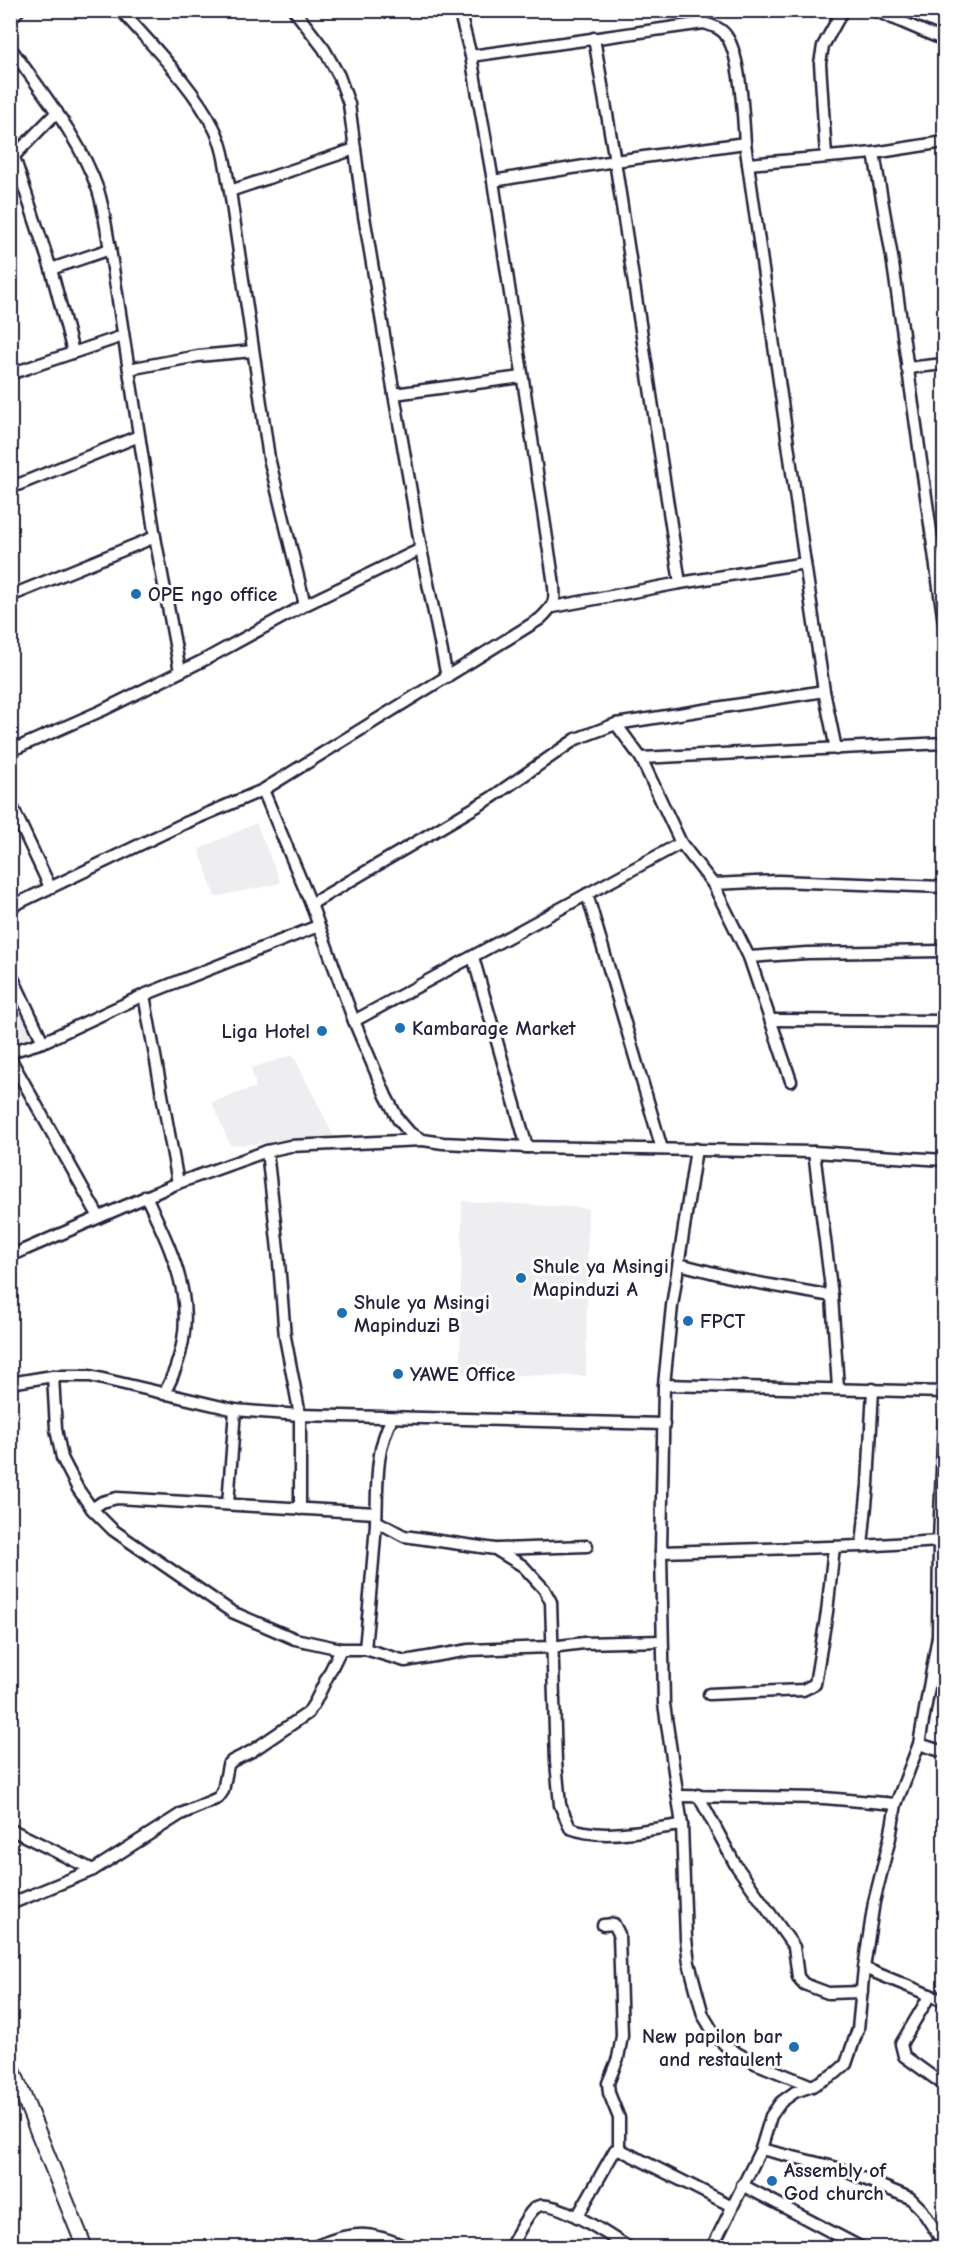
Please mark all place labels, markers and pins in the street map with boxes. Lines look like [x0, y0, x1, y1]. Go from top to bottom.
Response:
place label: OPE ngo office [148, 583, 277, 606]
marker: OPE ngo office [129, 587, 143, 601]
place label: Kambarage Market [412, 1017, 576, 1040]
place label: Liga Hotel [221, 1020, 310, 1043]
marker: Kambarage Market [393, 1021, 407, 1035]
marker: Liga Hotel [315, 1024, 329, 1038]
place label: Shule ya Msingi Mapinduzi A [533, 1255, 669, 1301]
marker: Shule ya Msingi Mapinduzi A [514, 1271, 528, 1285]
place label: Shule ya Msingi Mapinduzi B [354, 1291, 490, 1337]
marker: Shule ya Msingi Mapinduzi B [335, 1306, 349, 1320]
place label: FPCT [700, 1310, 746, 1333]
marker: FPCT [681, 1314, 695, 1328]
place label: YAWE Office [410, 1363, 516, 1386]
marker: YAWE Office [391, 1367, 405, 1381]
place label: New papilon bar and restaulent [642, 2025, 782, 2071]
marker: New papilon bar and restaulent [787, 2040, 801, 2054]
place label: Assembly of God church [784, 2159, 888, 2205]
marker: Assembly of God church [765, 2174, 779, 2188]

